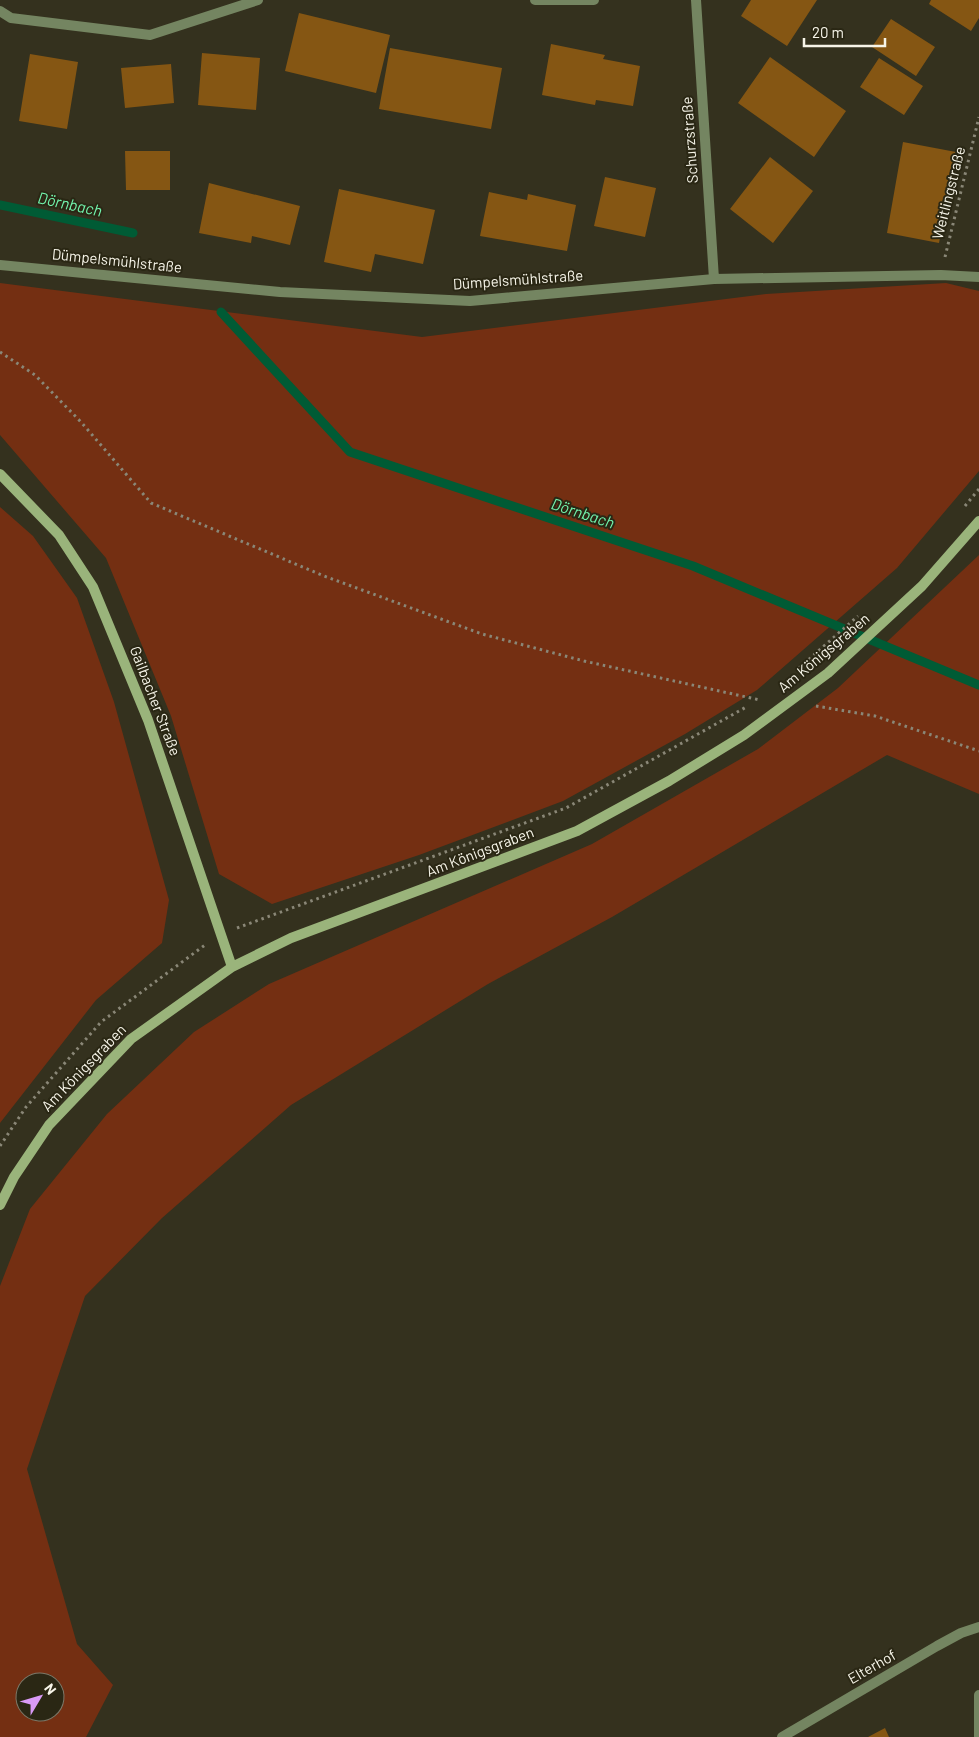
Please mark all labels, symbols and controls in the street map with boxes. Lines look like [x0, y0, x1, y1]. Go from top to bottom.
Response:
scale bar [804, 15, 885, 47]
text: 20 m [812, 23, 844, 41]
street label: Schurzstraße [677, 96, 701, 184]
street label: Weitlingstraße [928, 144, 968, 241]
water label: Dörnbach [36, 187, 104, 220]
street label: Dümpelsmühlstraße [51, 244, 183, 276]
street label: Dümpelsmühlstraße [452, 265, 584, 293]
water label: Dörnbach [549, 493, 617, 532]
street label: Am Königsgraben [774, 609, 873, 696]
street label: Gailbacher Straße [127, 643, 185, 758]
street label: Am Königsgraben [423, 822, 536, 880]
street label: Am Königsgraben [37, 1020, 129, 1114]
street label: Elterhof [844, 1645, 899, 1687]
north arrow [15, 1672, 65, 1722]
text: N [41, 1680, 60, 1698]

